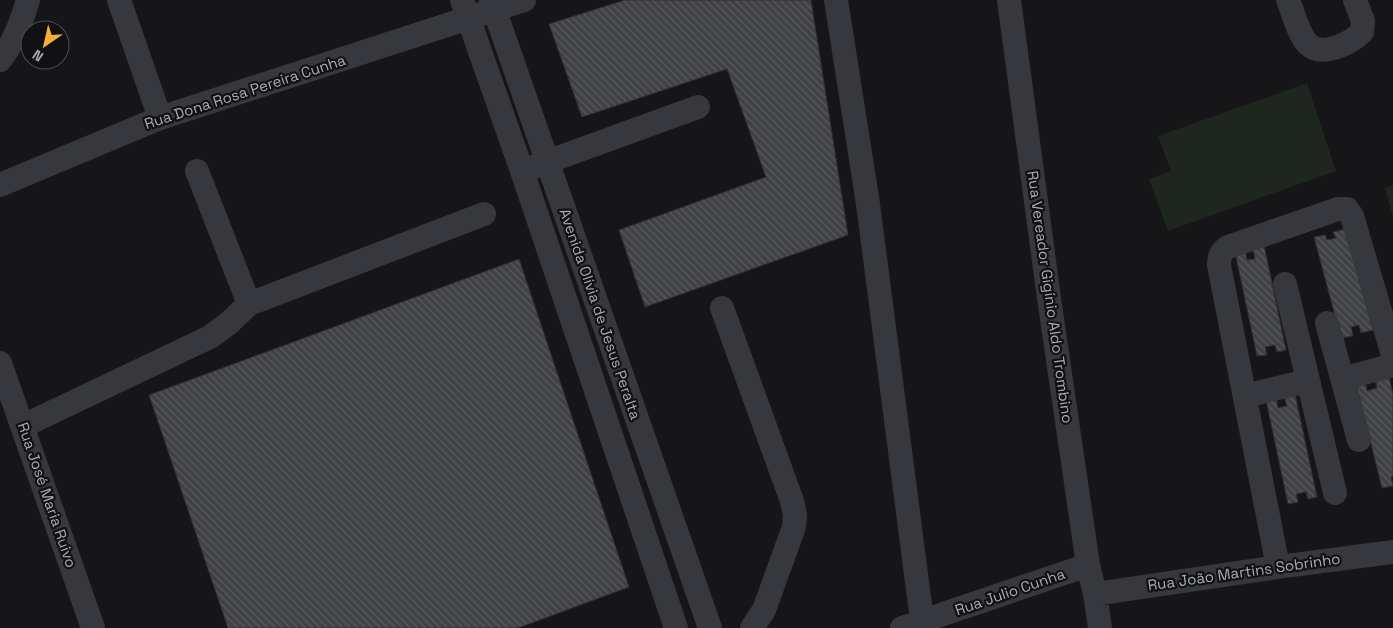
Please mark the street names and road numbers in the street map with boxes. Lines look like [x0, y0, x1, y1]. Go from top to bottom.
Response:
street label: Rua Dona Rosa Pereira Cunha [142, 50, 348, 133]
street label: Rua Vereador Gigínio Aldo Trombino [1023, 169, 1078, 424]
street label: Avenida Olívia de Jesus Peralta [555, 206, 646, 422]
street label: Rua José Maria Ruivo [14, 420, 81, 570]
street label: Rua João Martins Sobrinho [1146, 549, 1341, 594]
street label: Rua Julio Cunha [952, 564, 1068, 619]

